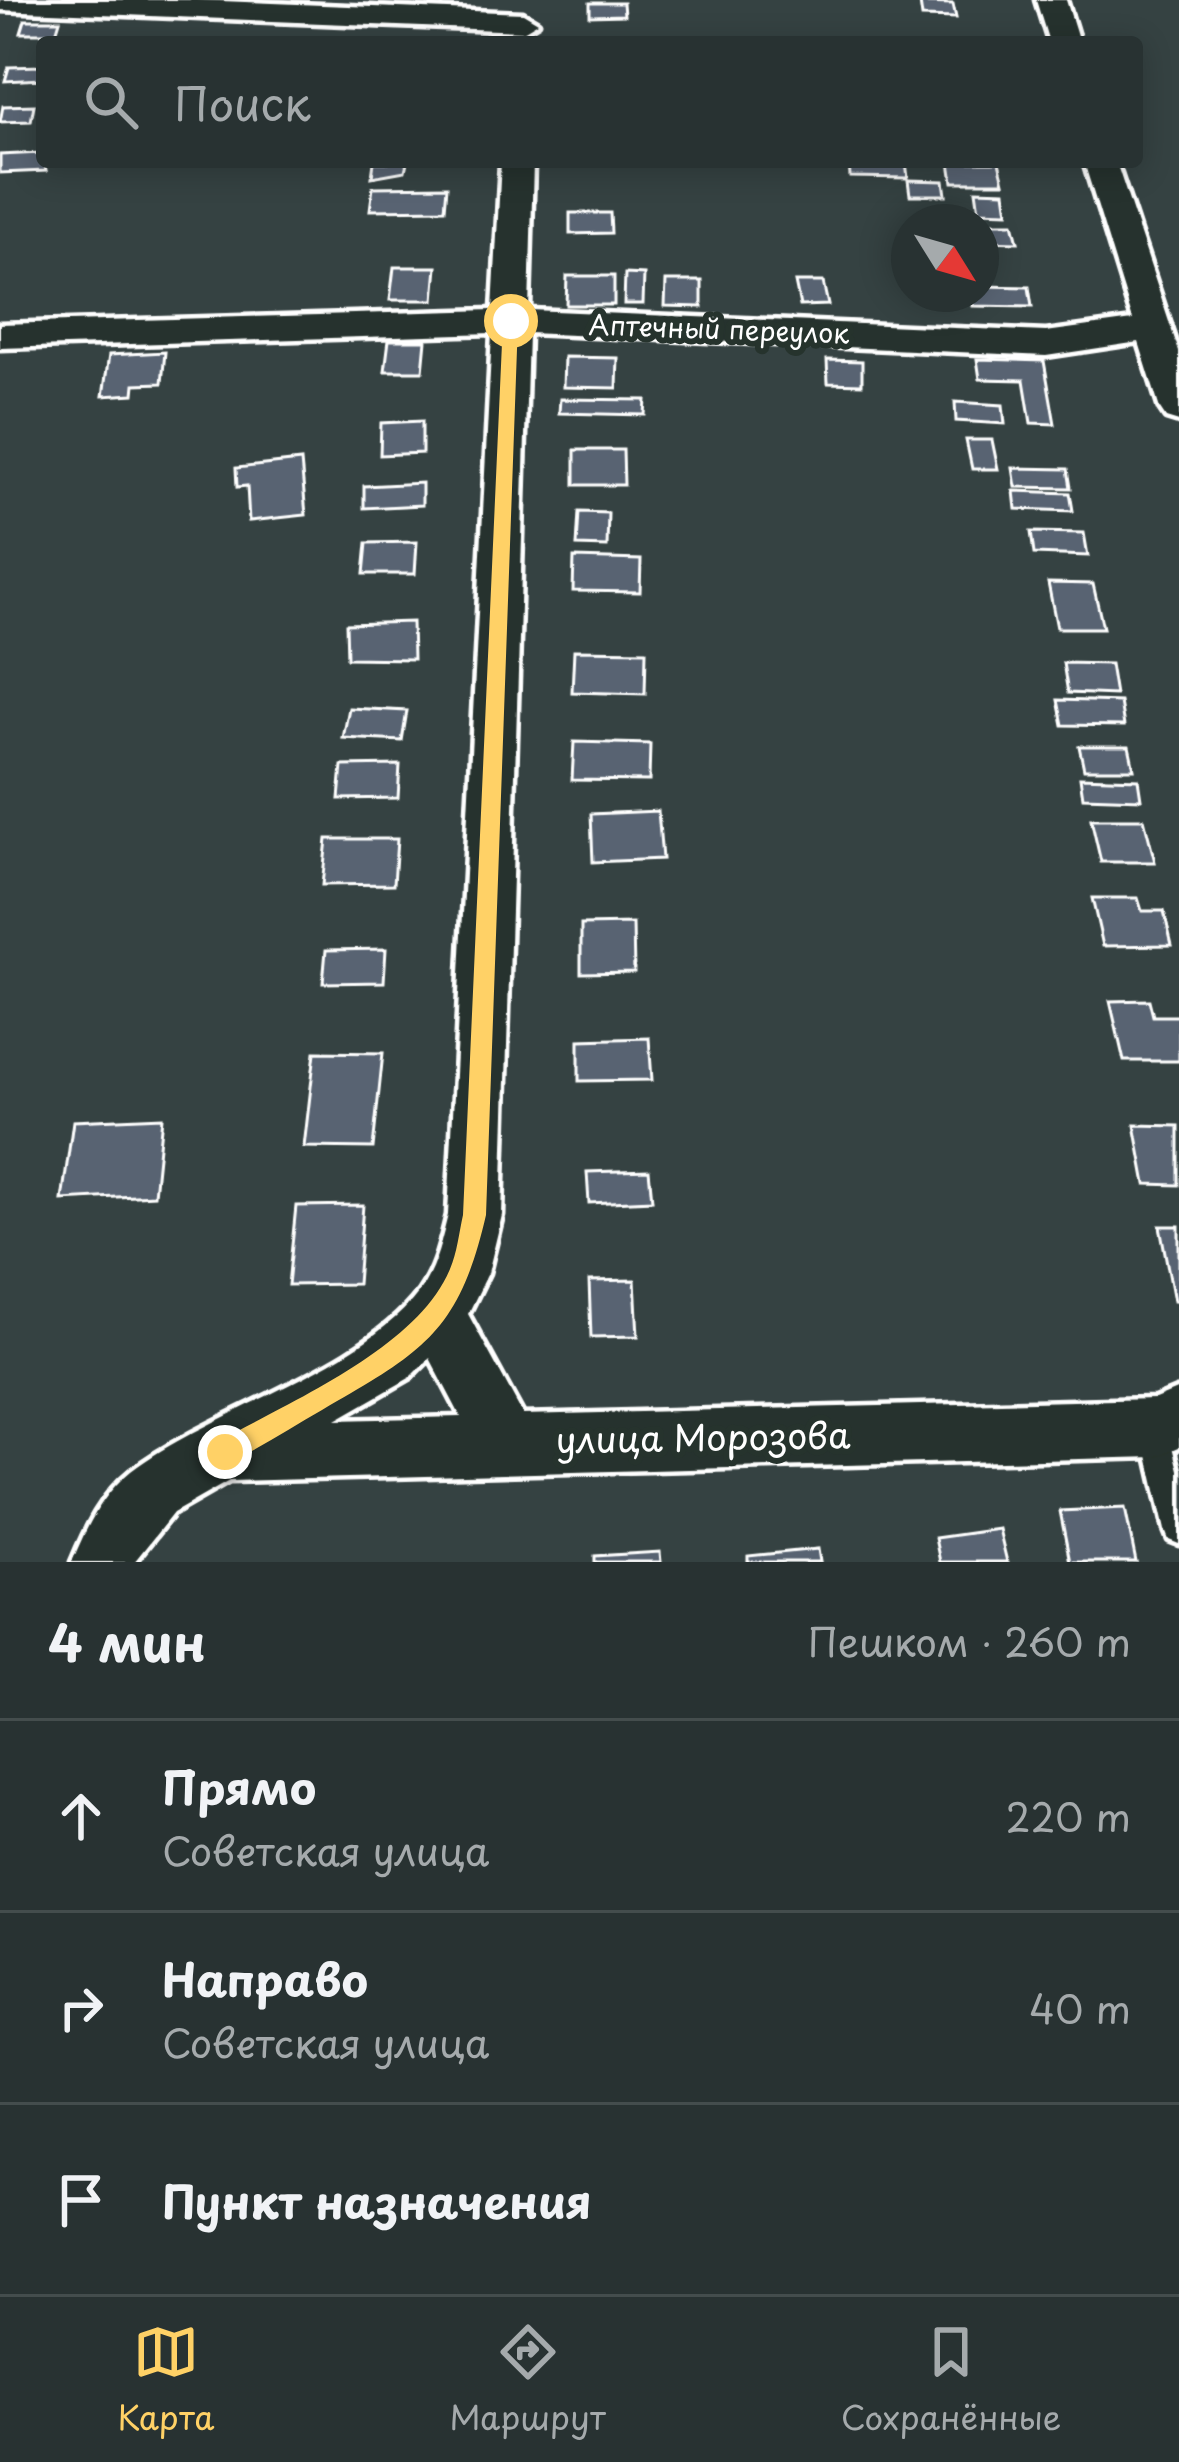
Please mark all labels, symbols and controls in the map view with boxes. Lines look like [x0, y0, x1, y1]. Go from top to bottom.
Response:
search box [36, 36, 1143, 168]
text: Поиск [174, 68, 311, 136]
icon: search [78, 69, 144, 135]
north arrow [891, 204, 999, 312]
route start [484, 294, 538, 348]
street label: Аптечный переулок [588, 302, 850, 353]
street label: улица Морозова [555, 1406, 851, 1466]
route end [198, 1425, 252, 1479]
text: 4 мин [48, 1602, 206, 1679]
text: Пешком · 260 m [808, 1611, 1131, 1670]
text: Прямо [162, 1752, 316, 1820]
icon: ahead [48, 1783, 114, 1849]
text: 220 m [1006, 1786, 1131, 1845]
text: Советская улица [162, 1820, 489, 1879]
text: Направо [162, 1944, 368, 2012]
icon: right [48, 1975, 114, 2041]
text: 40 m [1029, 1978, 1131, 2037]
text: Советская улица [162, 2012, 489, 2071]
text: Пункт назначения [162, 2166, 592, 2234]
icon: arrive [48, 2167, 114, 2233]
tab: Карта [118, 2319, 214, 2441]
tab: Маршрут [450, 2319, 606, 2441]
tab: Сохранённые [841, 2319, 1061, 2441]

